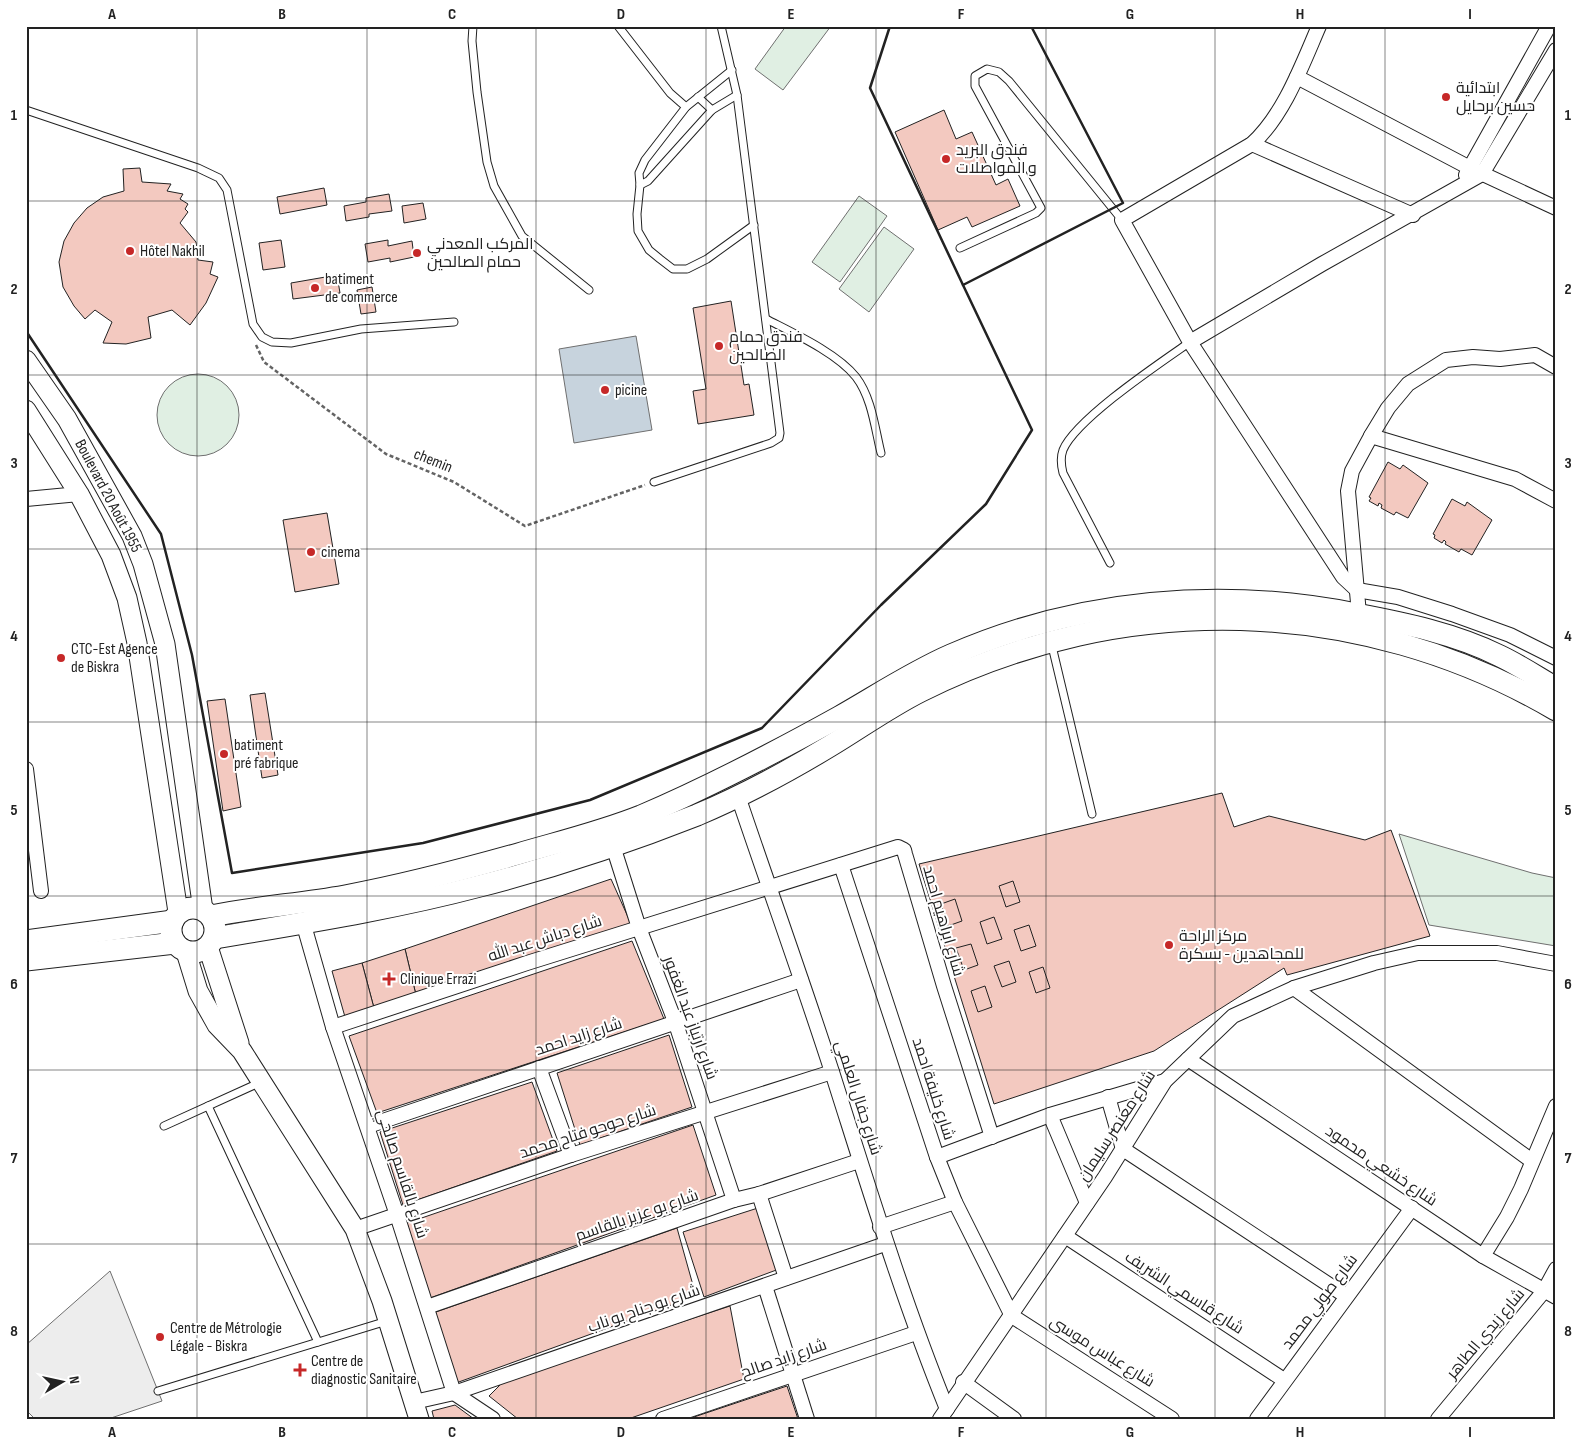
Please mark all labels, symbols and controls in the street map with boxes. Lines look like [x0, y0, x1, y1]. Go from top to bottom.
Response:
text: A [107, 5, 116, 24]
text: B [278, 5, 286, 24]
text: C [448, 5, 456, 24]
text: D [617, 5, 625, 24]
text: E [788, 5, 795, 24]
text: F [958, 5, 965, 24]
text: G [1126, 5, 1134, 24]
text: H [1296, 5, 1304, 24]
text: I [1468, 5, 1472, 24]
place label: ابتدائية حسين برحايل [1456, 79, 1535, 116]
marker: ابتدائية حسين برحايل [1440, 91, 1452, 103]
text: 1 [11, 106, 18, 125]
text: 1 [1565, 106, 1572, 125]
place label: فندق البريد و المواصلات [956, 141, 1037, 178]
marker: فندق البريد و المواصلات [940, 153, 952, 165]
place label: المركب المعدني حمام الصالحين [427, 235, 534, 273]
place label: Hôtel Nakhil [140, 242, 205, 261]
marker: Hôtel Nakhil [124, 245, 136, 257]
marker: المركب المعدني حمام الصالحين [411, 247, 423, 259]
place label: batiment de commerce [325, 270, 398, 307]
text: 2 [10, 280, 18, 299]
text: 2 [1564, 280, 1572, 299]
marker: batiment de commerce [309, 282, 321, 294]
place label: فندق حمام الصالحين [729, 328, 803, 365]
marker: فندق حمام الصالحين [713, 340, 725, 352]
place label: picine [615, 381, 647, 400]
marker: picine [599, 384, 611, 396]
street label: Boulevard 20 Août 1955 [70, 436, 146, 556]
street label: chemin [411, 445, 455, 477]
text: 3 [10, 454, 18, 473]
text: 3 [1564, 454, 1572, 473]
place label: cinema [321, 543, 360, 562]
marker: cinema [305, 546, 317, 558]
text: 4 [10, 627, 18, 646]
text: 4 [1564, 627, 1572, 646]
place label: CTC-Est Agence de Biskra [71, 640, 158, 677]
marker: CTC-Est Agence de Biskra [55, 652, 67, 664]
place label: batiment pré fabrique [234, 736, 299, 773]
marker: batiment pré fabrique [218, 748, 230, 760]
text: 5 [10, 801, 18, 820]
text: 5 [1564, 801, 1572, 820]
street label: شارع ابراهيم احمد [917, 863, 968, 979]
street label: شارع دباش عبد الله [485, 910, 605, 967]
place label: مركز الراحة للمجاهدين - بسكرة [1179, 927, 1304, 964]
marker: مركز الراحة للمجاهدين - بسكرة [1163, 939, 1175, 951]
street label: شارع ارتباز عبد الغفور [658, 953, 721, 1083]
place label: Clinique Errazi [400, 970, 477, 989]
marker: Clinique Errazi [382, 972, 396, 986]
text: 6 [10, 975, 18, 994]
text: 6 [1564, 975, 1572, 994]
street label: شارع زايد احمد [533, 1014, 625, 1061]
street label: شارع خليفة احمد [907, 1035, 959, 1143]
street label: شارع جفال العلمي [828, 1038, 885, 1159]
street label: شارع معنصر سليمان [1074, 1067, 1161, 1185]
street label: شارع حوحو فتاح محمد [517, 1101, 659, 1164]
street label: شارع بالقاسم صالحي [369, 1107, 432, 1242]
street label: شارع خشعي محمود [1320, 1122, 1441, 1213]
text: 7 [11, 1149, 18, 1168]
text: 7 [1565, 1149, 1572, 1168]
street label: شارع بو عزيز بالقاسم [573, 1186, 701, 1247]
street label: شارع قاسمي الشريف [1119, 1247, 1247, 1341]
street label: شارع صولي محمد [1278, 1251, 1364, 1355]
street label: شارع بو جناح بو ناب [585, 1281, 703, 1338]
street label: شارع زيدي الطاهر [1442, 1285, 1531, 1386]
street label: شارع عباس موسى [1046, 1312, 1158, 1393]
place label: Centre de Métrologie Légale - Biskra [170, 1319, 282, 1356]
text: 8 [10, 1322, 18, 1341]
text: 8 [1564, 1322, 1572, 1341]
marker: Centre de Métrologie Légale - Biskra [154, 1331, 166, 1343]
street label: شارع زايد صالح [738, 1335, 830, 1384]
place label: Centre de diagnostic Sanitaire [311, 1352, 417, 1389]
north arrow [38, 1358, 88, 1408]
marker: Centre de diagnostic Sanitaire [293, 1363, 307, 1377]
text: N [65, 1375, 83, 1385]
text: A [107, 1423, 116, 1442]
text: B [278, 1423, 286, 1442]
text: C [448, 1423, 456, 1442]
text: D [617, 1423, 625, 1442]
text: E [788, 1423, 795, 1442]
text: F [958, 1423, 965, 1442]
text: G [1126, 1423, 1134, 1442]
text: H [1296, 1423, 1304, 1442]
text: I [1468, 1423, 1472, 1442]

